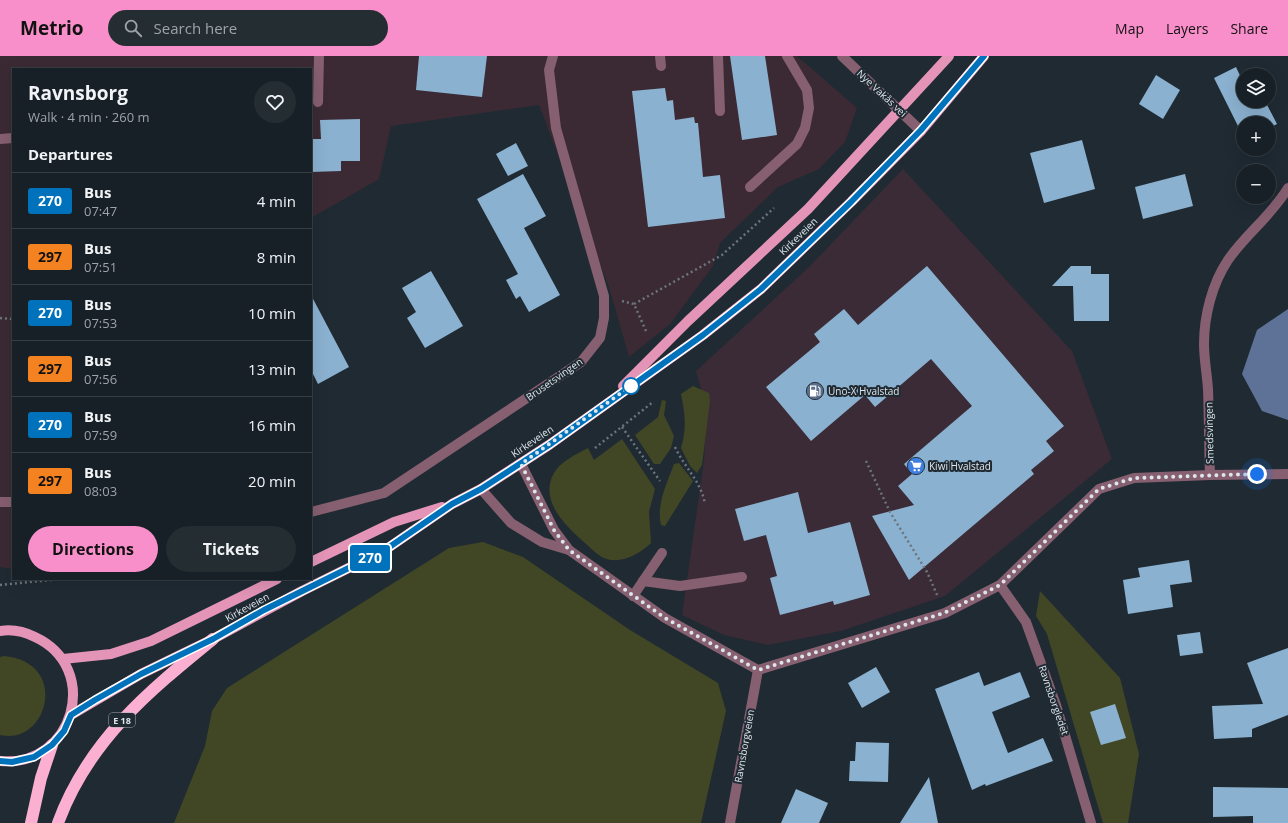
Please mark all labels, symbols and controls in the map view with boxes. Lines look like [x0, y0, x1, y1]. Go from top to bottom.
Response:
search box [108, 10, 388, 46]
text: Metrio [20, 15, 84, 41]
icon: search [122, 17, 144, 39]
text: Search here [154, 18, 237, 38]
text: Map [1115, 19, 1144, 38]
text: Layers [1166, 19, 1208, 38]
text: Share [1230, 19, 1268, 38]
street label: Nye Vakås vei [854, 66, 910, 120]
map controls [1236, 68, 1276, 204]
button: layers [1236, 68, 1276, 108]
text: Ravnsborg [28, 80, 128, 106]
button: heart [254, 81, 296, 123]
text: Walk · 4 min · 260 m [28, 108, 150, 126]
button: + [1236, 116, 1276, 156]
text: Departures [28, 144, 113, 164]
button: − [1236, 164, 1276, 204]
text: Bus [84, 182, 111, 202]
text: 270 [38, 191, 62, 210]
text: 4 min [257, 191, 296, 211]
text: 07:47 [84, 202, 117, 220]
street label: Kirkeveien [776, 214, 820, 258]
text: Bus [84, 238, 111, 258]
text: 297 [38, 247, 62, 266]
text: 8 min [257, 247, 296, 267]
text: 07:51 [84, 258, 117, 276]
text: Bus [84, 294, 111, 314]
text: 270 [38, 303, 62, 322]
text: 10 min [248, 303, 296, 323]
text: 07:53 [84, 314, 117, 332]
text: Bus [84, 350, 111, 370]
street label: Brusetsvingen [523, 354, 585, 404]
text: 297 [38, 359, 62, 378]
text: 13 min [248, 359, 296, 379]
text: 07:56 [84, 370, 117, 388]
unlabelled marker [622, 377, 640, 395]
fuel station icon: Uno-X Hvalstad [805, 381, 825, 401]
place label: Uno-X Hvalstad [828, 384, 899, 398]
street label: Smedsvingen [1201, 402, 1217, 464]
text: Bus [84, 406, 111, 426]
text: 270 [38, 415, 62, 434]
text: 16 min [248, 415, 296, 435]
street label: Kirkeveien [508, 422, 556, 460]
text: 07:59 [84, 426, 117, 444]
supermarket icon: Kiwi Hvalstad [906, 456, 926, 476]
place label: Kiwi Hvalstad [929, 459, 991, 473]
text: Bus [84, 462, 111, 482]
your location [1247, 464, 1267, 484]
text: 297 [38, 471, 62, 490]
text: 20 min [248, 471, 296, 491]
text: 08:03 [84, 482, 117, 500]
button: Directions [28, 526, 158, 572]
button: Tickets [166, 526, 296, 572]
line badge: 270 [347, 545, 393, 571]
text: 270 [358, 548, 382, 567]
street label: Kirkeveien [222, 589, 272, 625]
street label: Ravnsborgledet [1036, 663, 1073, 737]
street label: Ravnsborgveien [731, 708, 757, 784]
road number: E 18 [109, 713, 135, 727]

